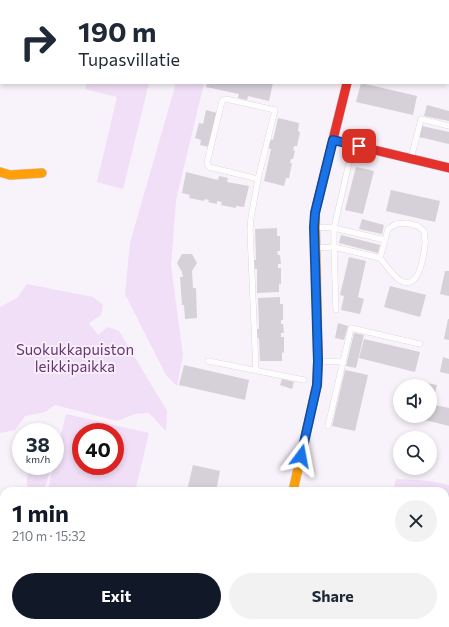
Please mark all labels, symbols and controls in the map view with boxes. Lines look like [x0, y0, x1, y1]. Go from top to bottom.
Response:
text: 190 m [78, 14, 156, 48]
icon: right [12, 16, 64, 68]
text: Tupasvillatie [78, 48, 180, 70]
pin [342, 129, 376, 163]
icon: arrive [348, 135, 370, 157]
park label: Suokukkapuiston leikkipaikka [16, 340, 134, 375]
map controls [393, 379, 437, 475]
button: sound [393, 379, 437, 423]
speed limit sign: 40 [72, 423, 124, 475]
button: search [393, 431, 437, 475]
text: 38 [26, 432, 50, 456]
position arrow [280, 435, 322, 477]
text: km/h [26, 453, 50, 465]
text: 1 min [12, 498, 69, 527]
button: close [395, 500, 437, 542]
text: 210 m · 15:32 [12, 528, 86, 544]
button: Exit [12, 573, 221, 619]
button: Share [229, 573, 437, 619]

